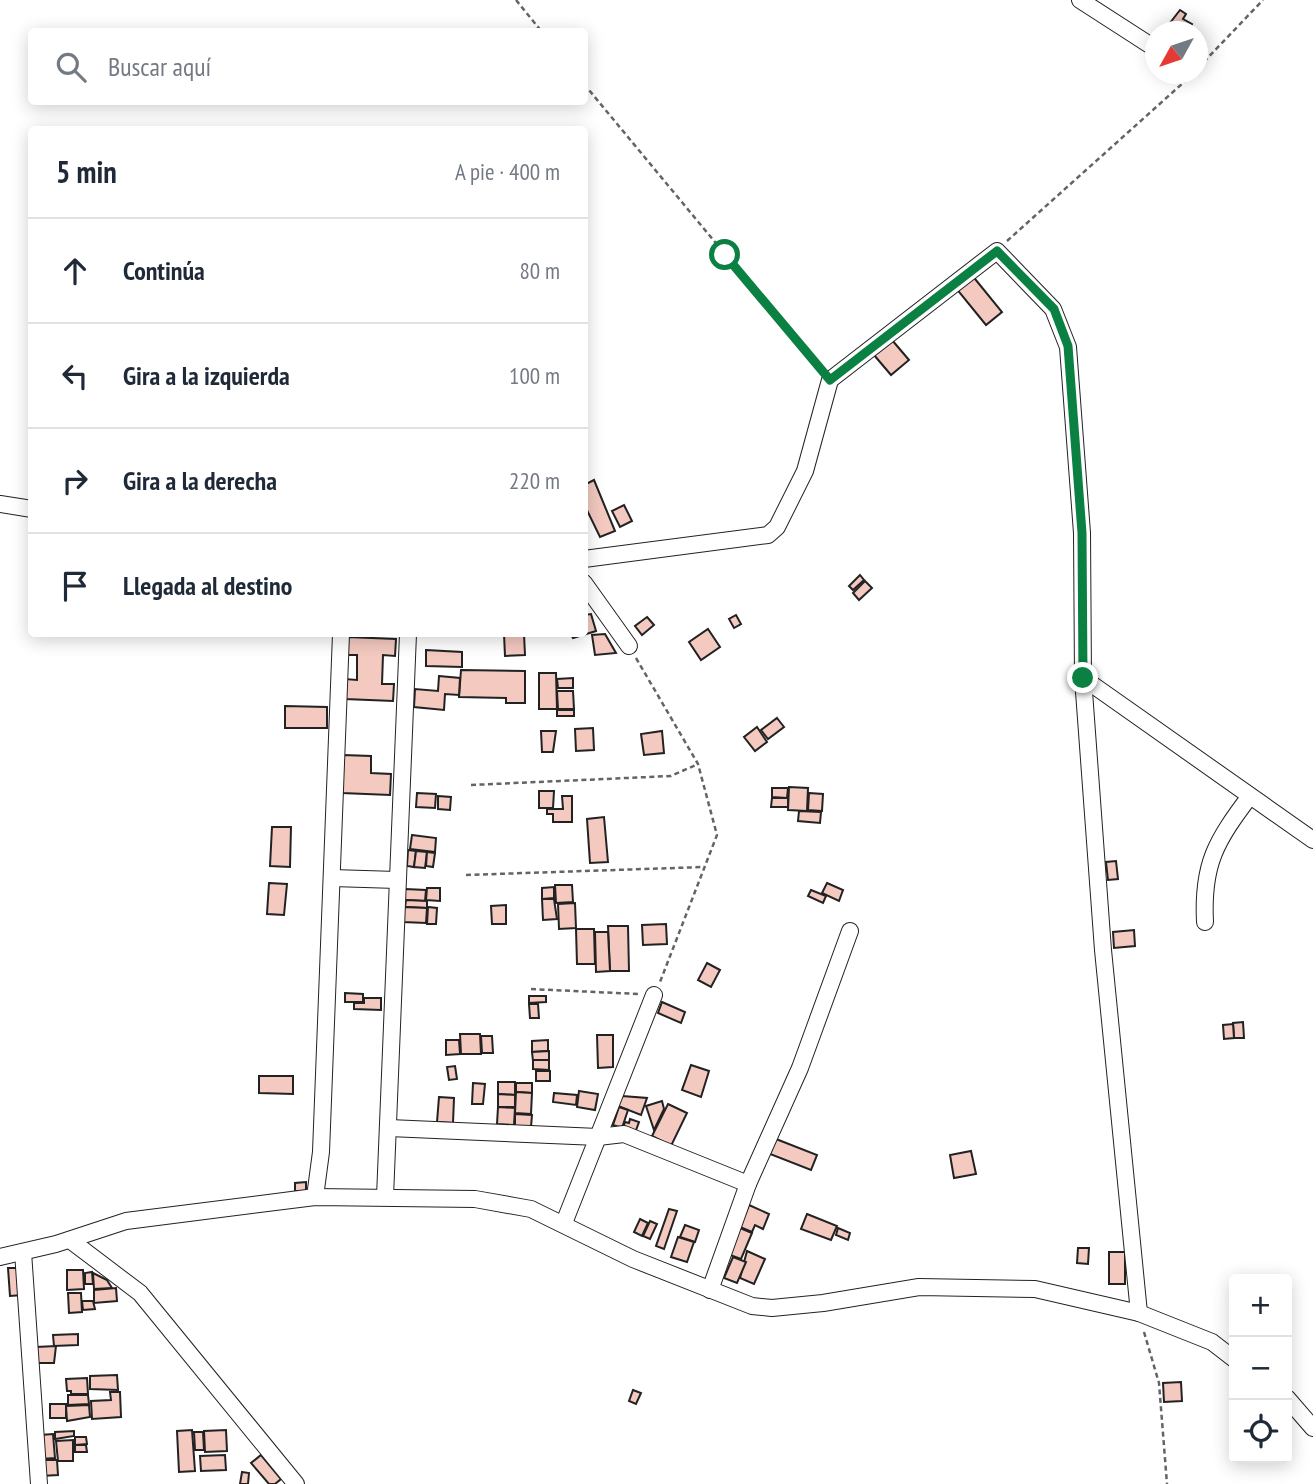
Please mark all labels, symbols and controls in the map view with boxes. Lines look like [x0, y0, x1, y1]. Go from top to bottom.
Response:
north arrow [1145, 21, 1208, 84]
search box [28, 28, 588, 105]
icon: search [52, 48, 90, 86]
text: Buscar aquí [108, 50, 211, 83]
text: 5 min [56, 152, 117, 191]
text: A pie · 400 m [455, 157, 560, 186]
route start [709, 239, 740, 270]
icon: ahead [56, 252, 94, 290]
text: Continúa [123, 254, 205, 287]
text: 80 m [519, 256, 560, 285]
icon: left [56, 357, 94, 395]
text: Gira a la izquierda [123, 359, 290, 392]
text: 100 m [509, 361, 560, 390]
icon: right [56, 462, 94, 500]
text: Gira a la derecha [123, 464, 277, 497]
text: 220 m [509, 466, 560, 495]
icon: arrive [56, 567, 94, 605]
text: Llegada al destino [123, 569, 292, 602]
route end [1067, 662, 1098, 693]
map controls [1229, 1274, 1292, 1463]
button: + [1229, 1274, 1292, 1337]
button: − [1229, 1337, 1292, 1400]
button: locate [1229, 1400, 1292, 1463]

